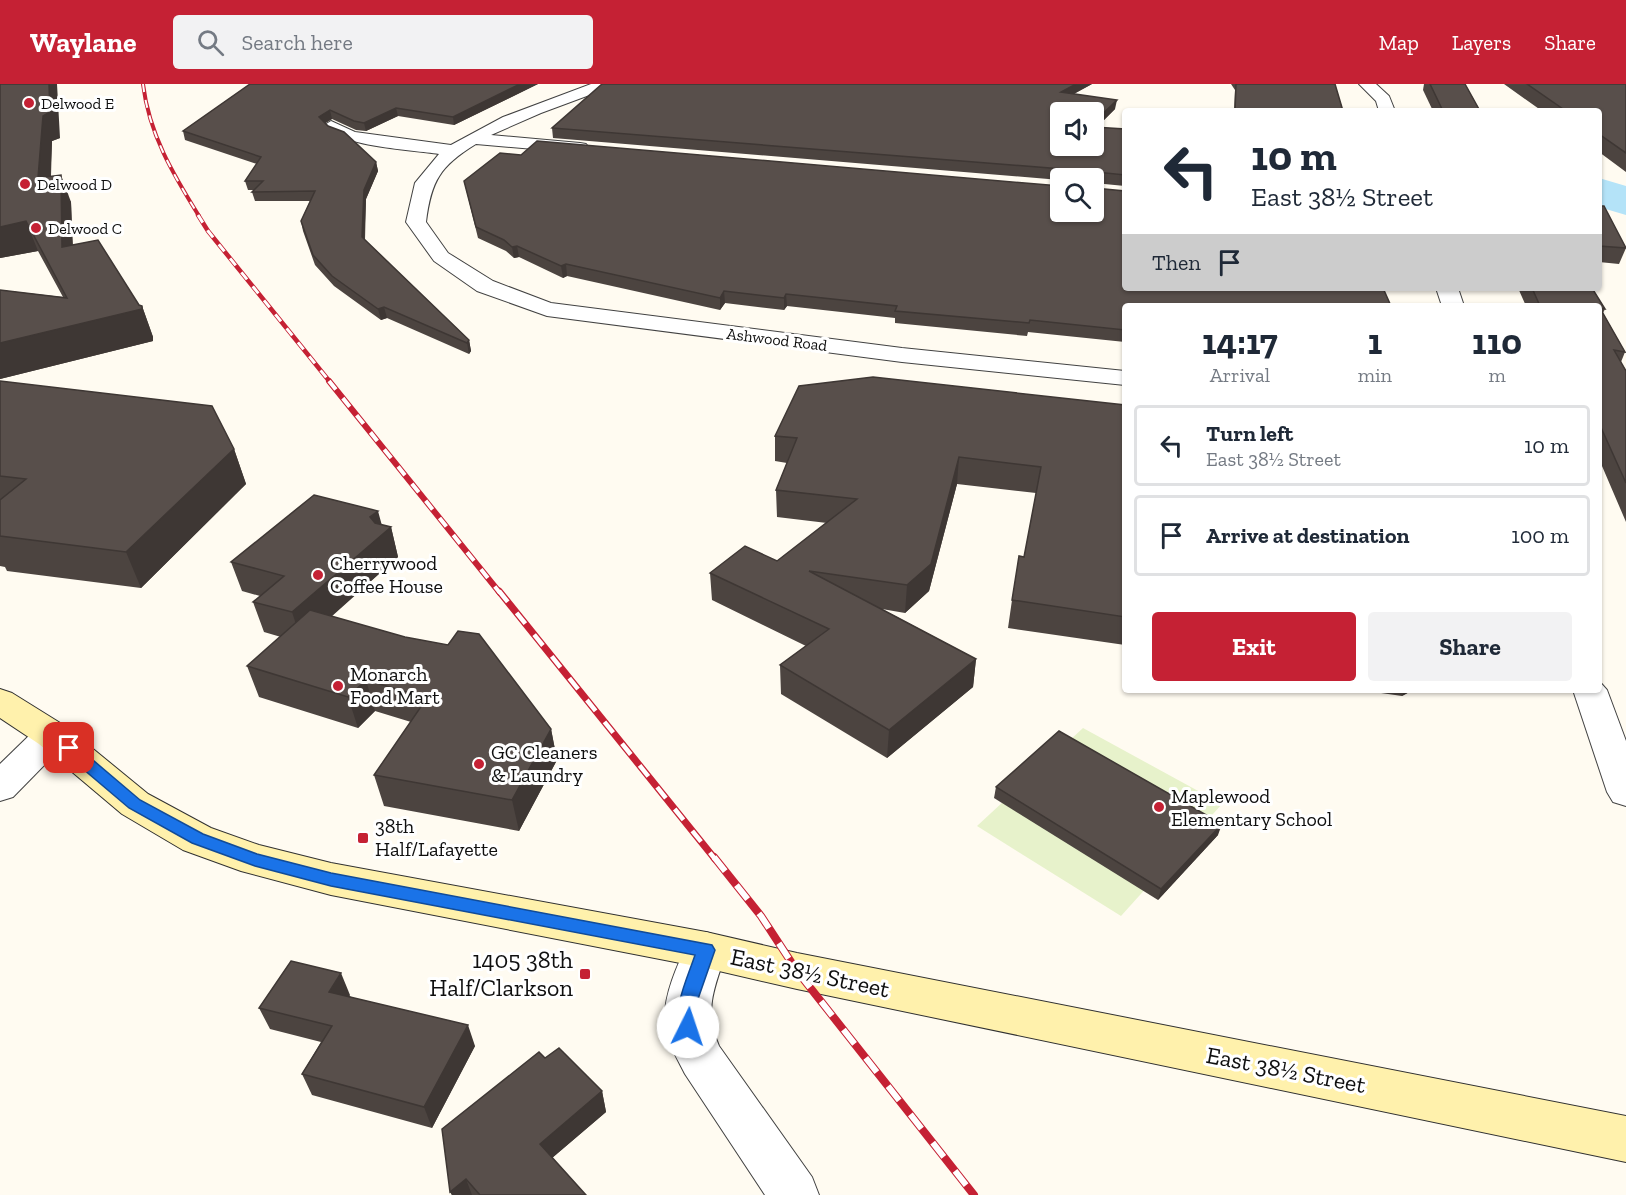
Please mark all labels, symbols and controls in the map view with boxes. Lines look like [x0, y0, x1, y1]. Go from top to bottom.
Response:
search box [173, 15, 593, 69]
text: Waylane [30, 26, 137, 59]
icon: search [194, 26, 227, 59]
text: Search here [242, 29, 353, 56]
text: Map [1379, 30, 1419, 55]
text: Layers [1452, 30, 1511, 55]
text: Share [1544, 30, 1596, 55]
place label: Delwood E [41, 94, 114, 113]
marker: Delwood E [22, 96, 36, 110]
map controls [1050, 102, 1104, 222]
button: sound [1050, 102, 1104, 156]
text: 10 m [1251, 130, 1337, 181]
icon: left [1152, 132, 1230, 210]
button: search [1050, 168, 1104, 222]
place label: Delwood D [37, 175, 112, 194]
marker: Delwood D [18, 177, 32, 191]
text: East 38½ Street [1251, 181, 1433, 213]
place label: Delwood C [48, 219, 122, 238]
marker: Delwood C [29, 221, 43, 235]
icon: arrive [1213, 246, 1246, 279]
text: Then [1152, 249, 1201, 276]
text: 14:17 [1202, 320, 1278, 363]
text: 1 [1368, 320, 1382, 363]
text: 110 [1472, 320, 1522, 363]
street label: Ashwood Road [725, 324, 829, 355]
text: Arrival [1210, 363, 1270, 387]
text: min [1358, 363, 1392, 387]
text: m [1488, 363, 1506, 387]
text: Turn left [1206, 420, 1293, 447]
icon: left [1155, 429, 1188, 462]
text: 10 m [1524, 432, 1569, 459]
text: East 38½ Street [1206, 447, 1341, 471]
icon: arrive [1155, 519, 1188, 552]
text: Arrive at destination [1206, 522, 1409, 549]
text: 100 m [1511, 522, 1569, 549]
place label: Cherrywood Coffee House [330, 551, 443, 598]
marker: Cherrywood Coffee House [311, 568, 325, 582]
button: Exit [1152, 612, 1356, 681]
button: Share [1368, 612, 1572, 681]
place label: Monarch Food Mart [350, 662, 440, 709]
marker: Monarch Food Mart [331, 679, 345, 693]
pin [43, 722, 94, 773]
icon: arrive [52, 731, 85, 764]
place label: GC Cleaners & Laundry [491, 740, 598, 787]
marker: GC Cleaners & Laundry [472, 757, 486, 771]
place label: Maplewood Elementary School [1171, 784, 1332, 831]
marker: Maplewood Elementary School [1152, 800, 1166, 814]
place label: 38th Half/Lafayette [375, 814, 498, 861]
marker: 38th Half/Lafayette [356, 831, 370, 845]
street label: East 38½ Street [728, 942, 892, 1004]
place label: 1405 38th Half/Clarkson [429, 945, 574, 1002]
marker: 1405 38th Half/Clarkson [578, 967, 592, 981]
position arrow [656, 995, 720, 1059]
street label: East 38½ Street [1204, 1040, 1368, 1099]

